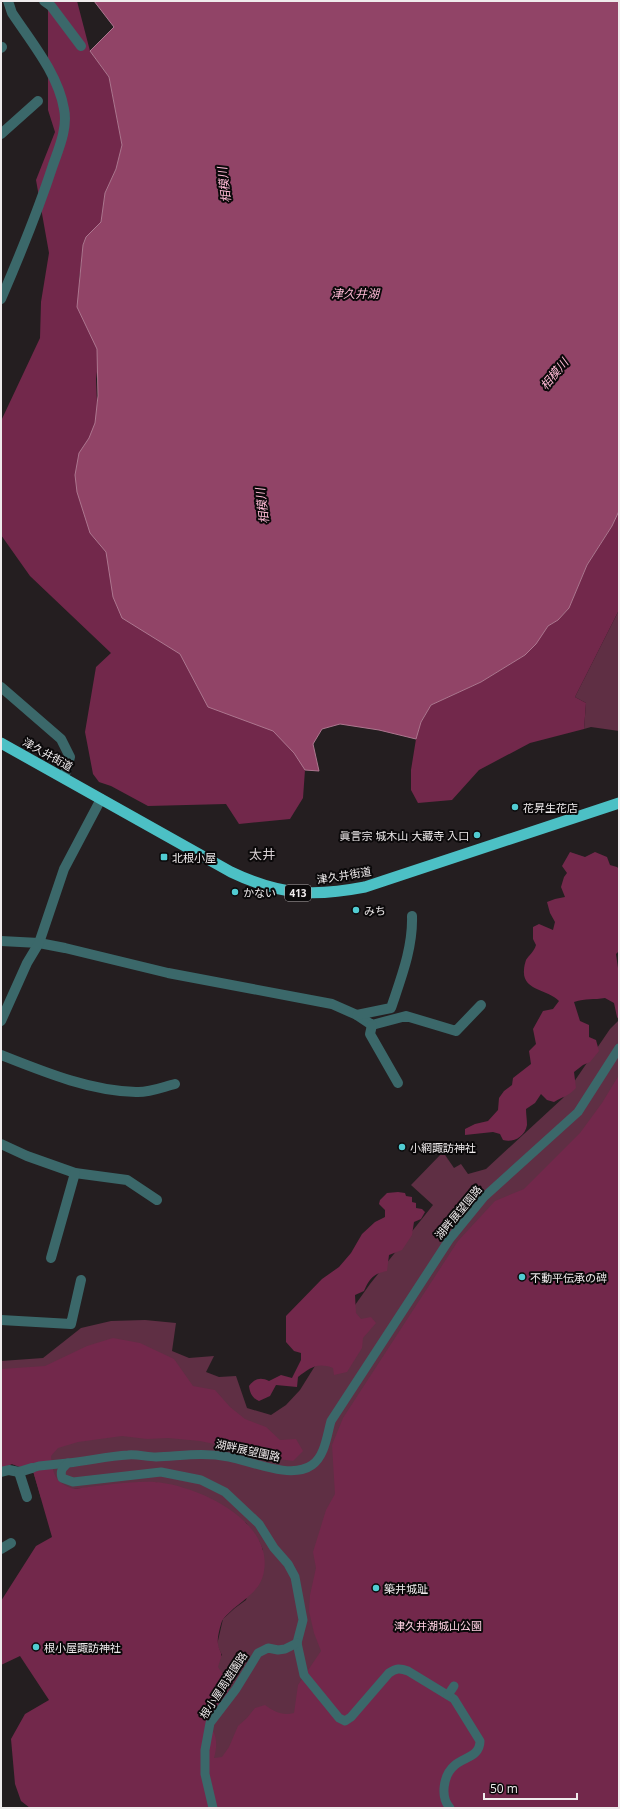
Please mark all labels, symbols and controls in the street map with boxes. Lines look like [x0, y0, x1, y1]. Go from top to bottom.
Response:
water label: 相模川 [213, 164, 235, 204]
water label: 津久井湖 [331, 285, 381, 302]
water label: 相模川 [536, 353, 573, 393]
water label: 相模川 [251, 485, 273, 525]
street label: 津久井街道 [20, 734, 76, 774]
place label: 花昇生花店 [523, 800, 578, 815]
marker: 花昇生花店 [510, 802, 520, 812]
place label: 眞言宗 城木山 大藏寺 入口 [339, 828, 469, 843]
marker: 眞言宗 城木山 大藏寺 入口 [472, 830, 482, 840]
district label: 太井 [249, 845, 275, 863]
place label: 北根小屋 [172, 850, 216, 865]
marker: 北根小屋 [159, 852, 169, 862]
street label: 津久井街道 [316, 863, 372, 887]
place label: かない [243, 885, 276, 900]
road number: 413 [285, 885, 311, 901]
marker: かない [230, 887, 240, 897]
place label: みち [364, 903, 386, 918]
marker: みち [351, 905, 361, 915]
place label: 小網諏訪神社 [410, 1140, 476, 1155]
marker: 小網諏訪神社 [397, 1142, 407, 1152]
street label: 湖畔展望園路 [431, 1182, 485, 1242]
place label: 不動平伝承の碑 [530, 1270, 607, 1285]
marker: 不動平伝承の碑 [517, 1272, 527, 1282]
street label: 湖畔展望園路 [214, 1436, 282, 1464]
place label: 築井城趾 [384, 1581, 428, 1596]
marker: 築井城趾 [371, 1583, 381, 1593]
park label: 津久井湖城山公園 [394, 1618, 482, 1633]
place label: 根小屋諏訪神社 [44, 1640, 121, 1655]
marker: 根小屋諏訪神社 [31, 1642, 41, 1652]
street label: 根小屋周遊園路 [196, 1649, 250, 1721]
scale bar [484, 1775, 577, 1801]
text: 50 m [490, 1780, 518, 1797]

